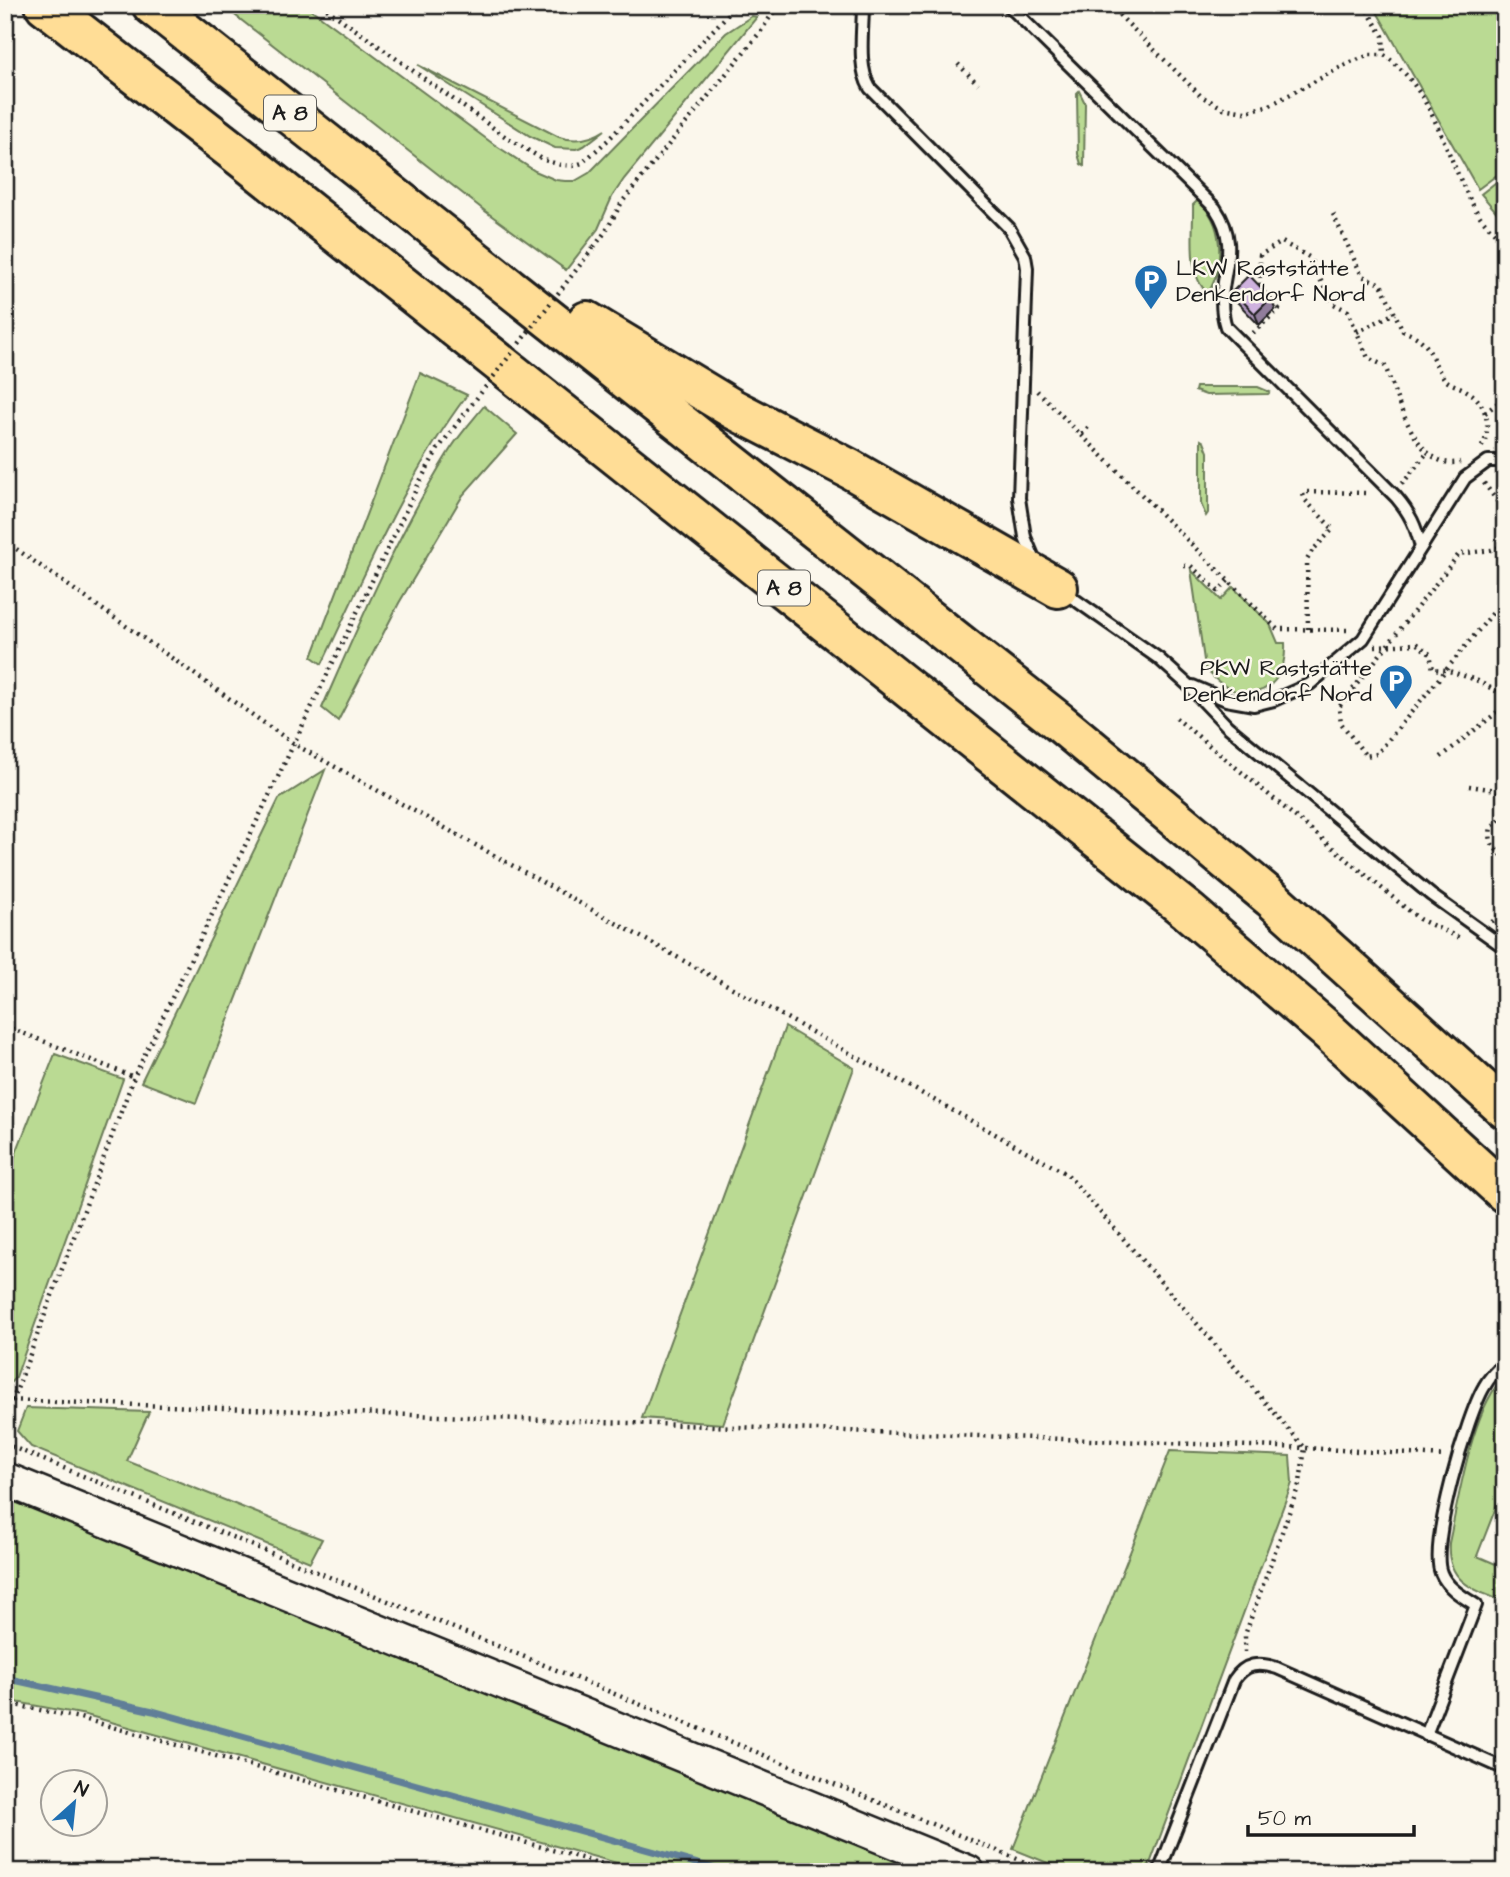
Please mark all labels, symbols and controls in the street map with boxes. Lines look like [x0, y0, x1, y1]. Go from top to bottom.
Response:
road number: A 8 [264, 96, 316, 130]
place label: LKW Raststätte Denkendorf Nord [1176, 252, 1365, 310]
parking icon: LKW Raststätte Denkendorf Nord [1132, 262, 1170, 311]
road number: A 8 [758, 570, 810, 606]
place label: PKW Raststätte Denkendorf Nord [1183, 652, 1372, 710]
parking icon: PKW Raststätte Denkendorf Nord [1377, 662, 1415, 711]
north arrow [38, 1769, 108, 1839]
text: N [70, 1774, 93, 1804]
scale bar [1248, 1793, 1414, 1837]
text: 50 m [1258, 1804, 1312, 1833]

